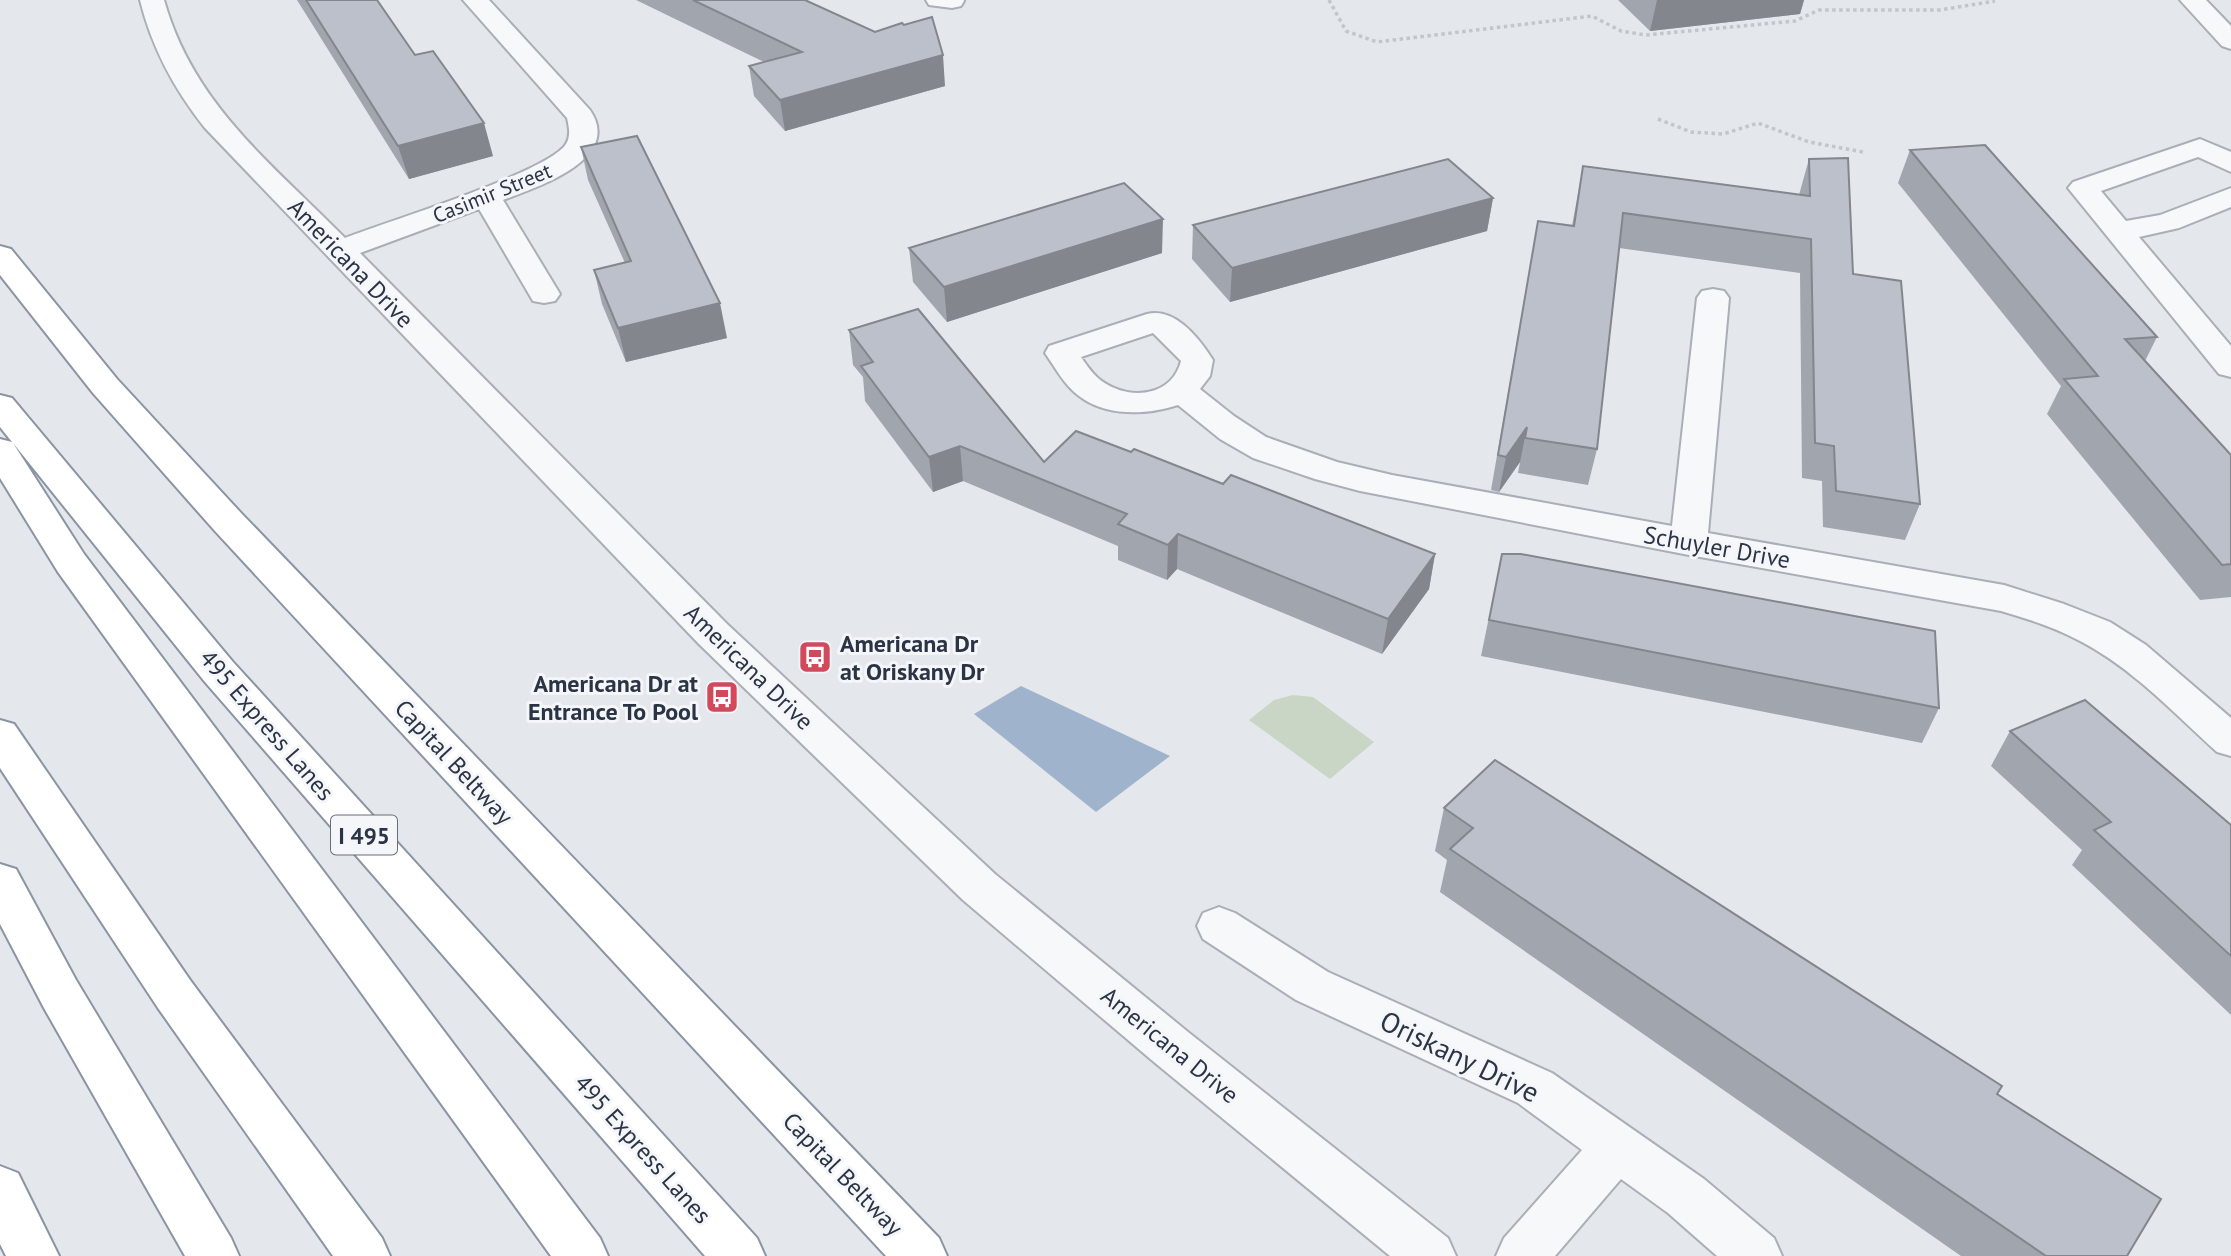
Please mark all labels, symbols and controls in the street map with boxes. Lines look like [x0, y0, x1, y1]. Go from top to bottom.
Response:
street label: Casimir Street [429, 157, 555, 229]
street label: Americana Drive [281, 192, 421, 334]
street label: Schuyler Drive [1641, 519, 1793, 575]
street label: Americana Drive [678, 597, 820, 737]
place label: Americana Dr at Oriskany Dr [840, 628, 985, 687]
bus stop icon: Americana Dr at Oriskany Dr [796, 638, 834, 676]
street label: 495 Express Lanes [193, 643, 341, 807]
place label: Americana Dr at Entrance To Pool [528, 668, 699, 727]
bus stop icon: Americana Dr at Entrance To Pool [703, 678, 741, 716]
street label: Capital Beltway [388, 693, 520, 831]
road number: I 495 [331, 816, 397, 855]
street label: Americana Drive [1095, 980, 1245, 1110]
street label: Oriskany Drive [1374, 1001, 1546, 1111]
street label: 495 Express Lanes [568, 1068, 718, 1230]
street label: Capital Beltway [776, 1106, 910, 1242]

